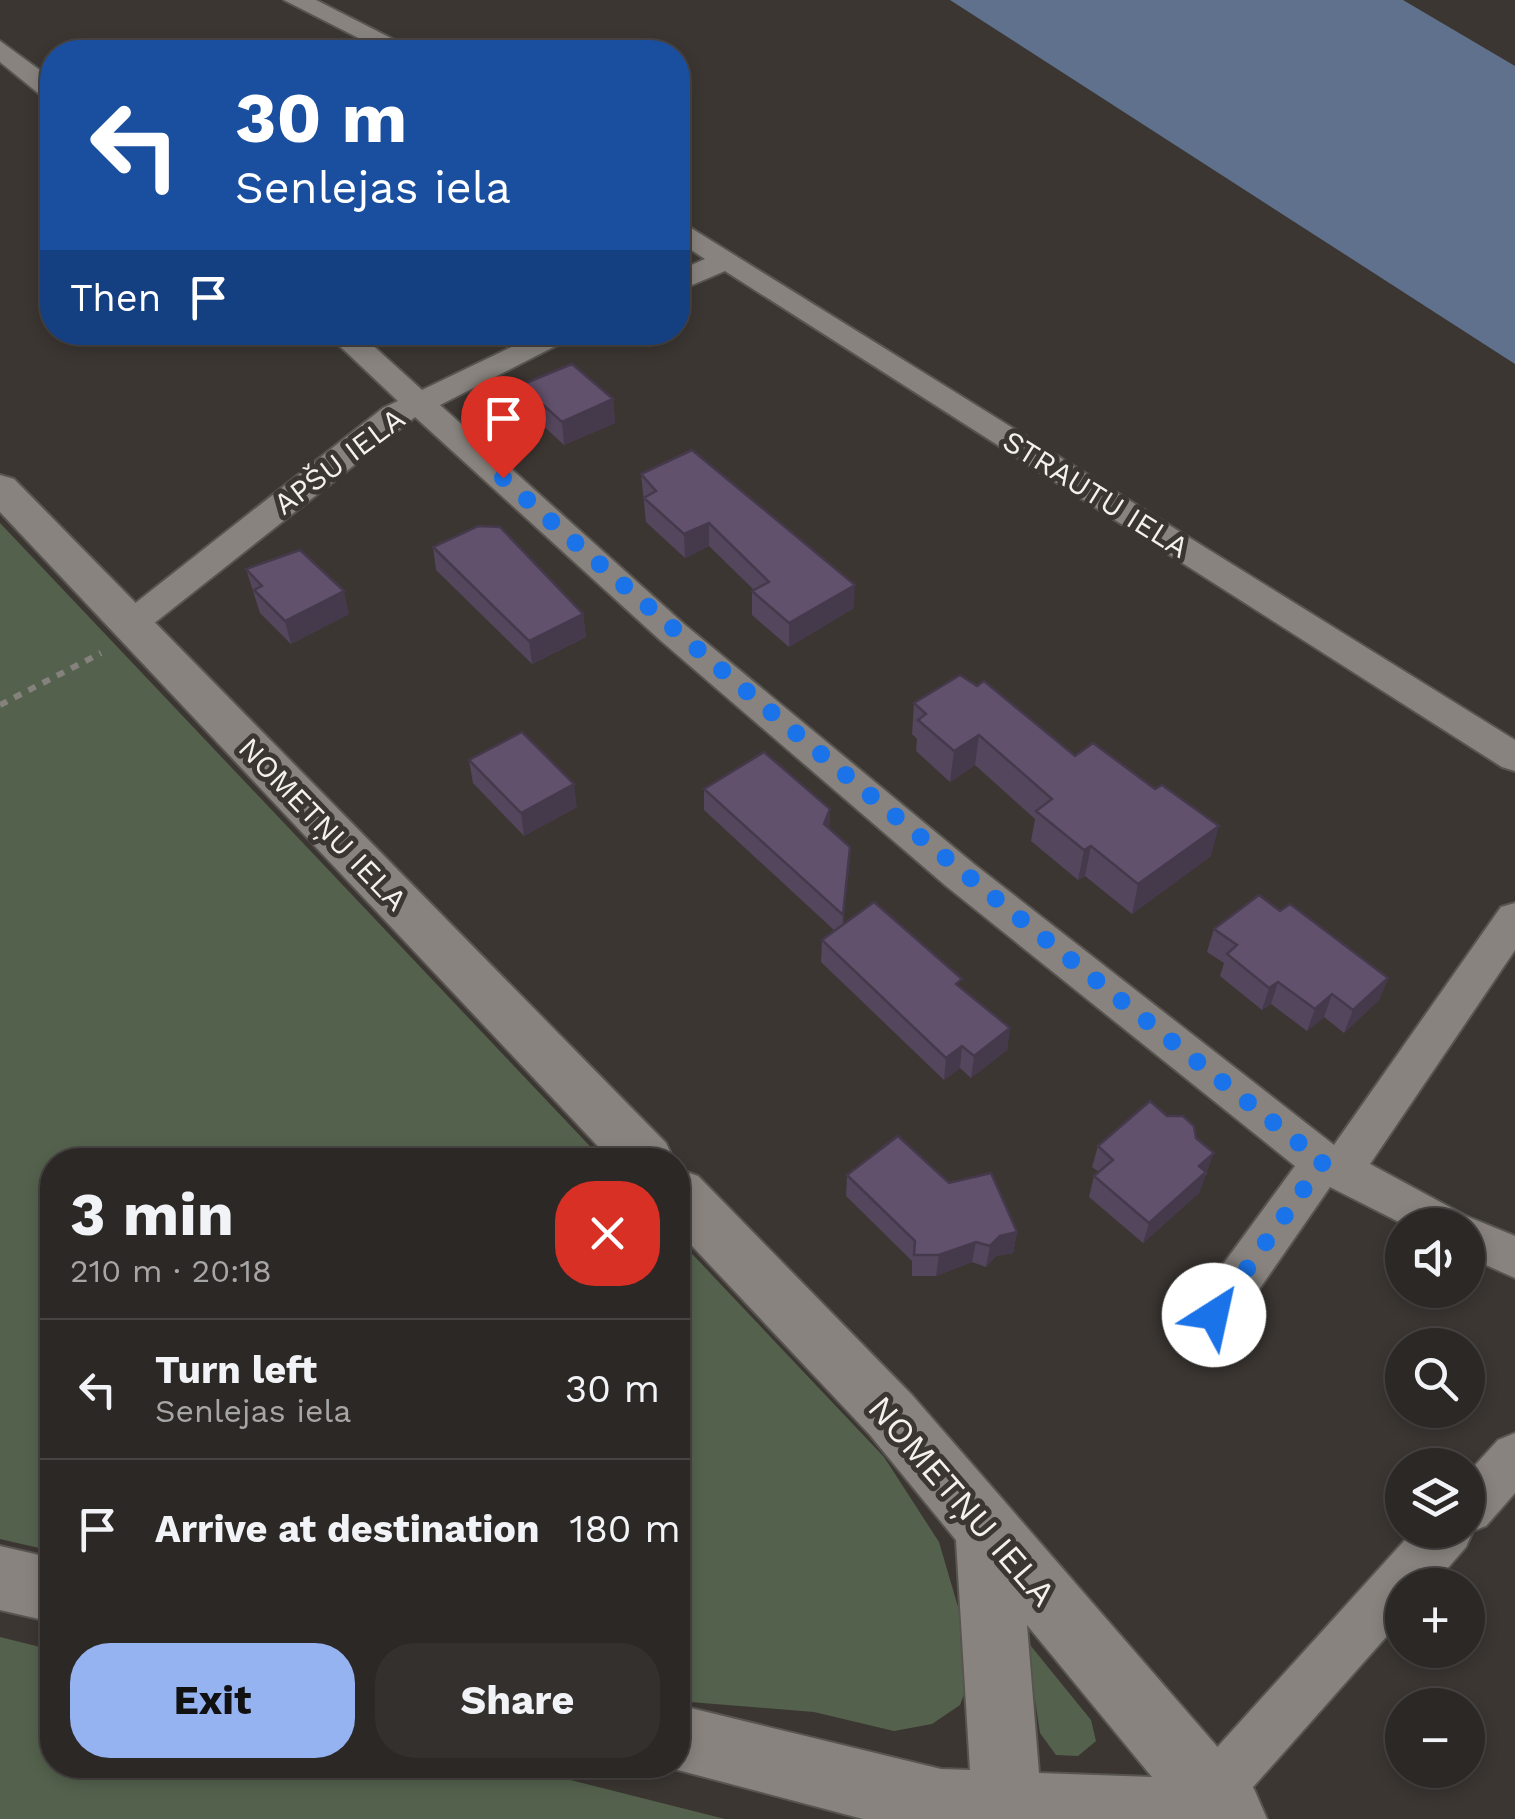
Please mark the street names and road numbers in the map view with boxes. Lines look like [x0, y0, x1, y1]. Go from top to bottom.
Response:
street label: APŠU IELA [267, 400, 411, 521]
street label: STRAUTU IELA [997, 423, 1195, 565]
street label: NOMETŅU IELA [232, 730, 414, 918]
street label: NOMETŅU IELA [859, 1387, 1065, 1615]

